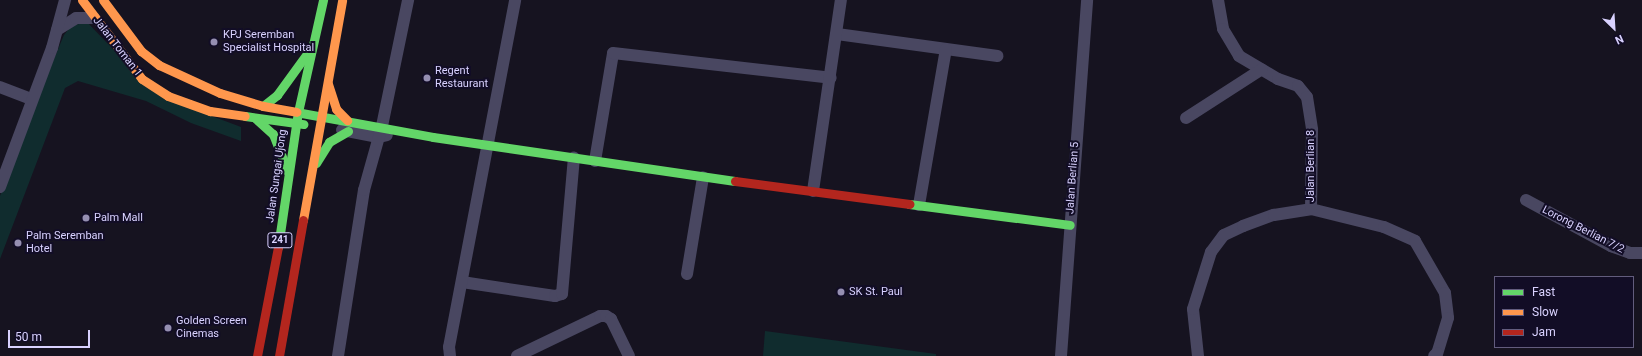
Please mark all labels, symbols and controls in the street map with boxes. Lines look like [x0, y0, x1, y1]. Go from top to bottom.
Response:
north arrow [1594, 8, 1634, 48]
street label: Jalan Toman 1 [90, 14, 144, 80]
place label: KPJ Seremban Specialist Hospital [223, 29, 314, 55]
text: N [1613, 32, 1626, 47]
marker: KPJ Seremban Specialist Hospital [208, 36, 220, 48]
place label: Regent Restaurant [435, 65, 488, 91]
marker: Regent Restaurant [422, 73, 432, 83]
street label: Jalan Sungai Ujong [264, 129, 290, 223]
street label: Jalan Berlian 8 [1304, 130, 1318, 202]
street label: Jalan Berlian 5 [1064, 142, 1082, 214]
street label: Lorong Berlian 7/2 [1540, 204, 1626, 256]
place label: Palm Mall [94, 211, 143, 225]
marker: Palm Mall [81, 213, 91, 223]
place label: Palm Seremban Hotel [26, 230, 104, 256]
road number: 241 [267, 232, 293, 248]
marker: Palm Seremban Hotel [13, 238, 23, 248]
legend [1494, 276, 1634, 348]
place label: SK St. Paul [849, 285, 903, 299]
text: Fast [1532, 285, 1555, 299]
marker: SK St. Paul [836, 287, 846, 297]
text: Slow [1532, 305, 1558, 319]
place label: Golden Screen Cinemas [176, 315, 247, 341]
scale bar [10, 322, 92, 348]
marker: Golden Screen Cinemas [163, 323, 173, 333]
text: Jam [1532, 325, 1556, 339]
text: 50 m [15, 330, 42, 344]

